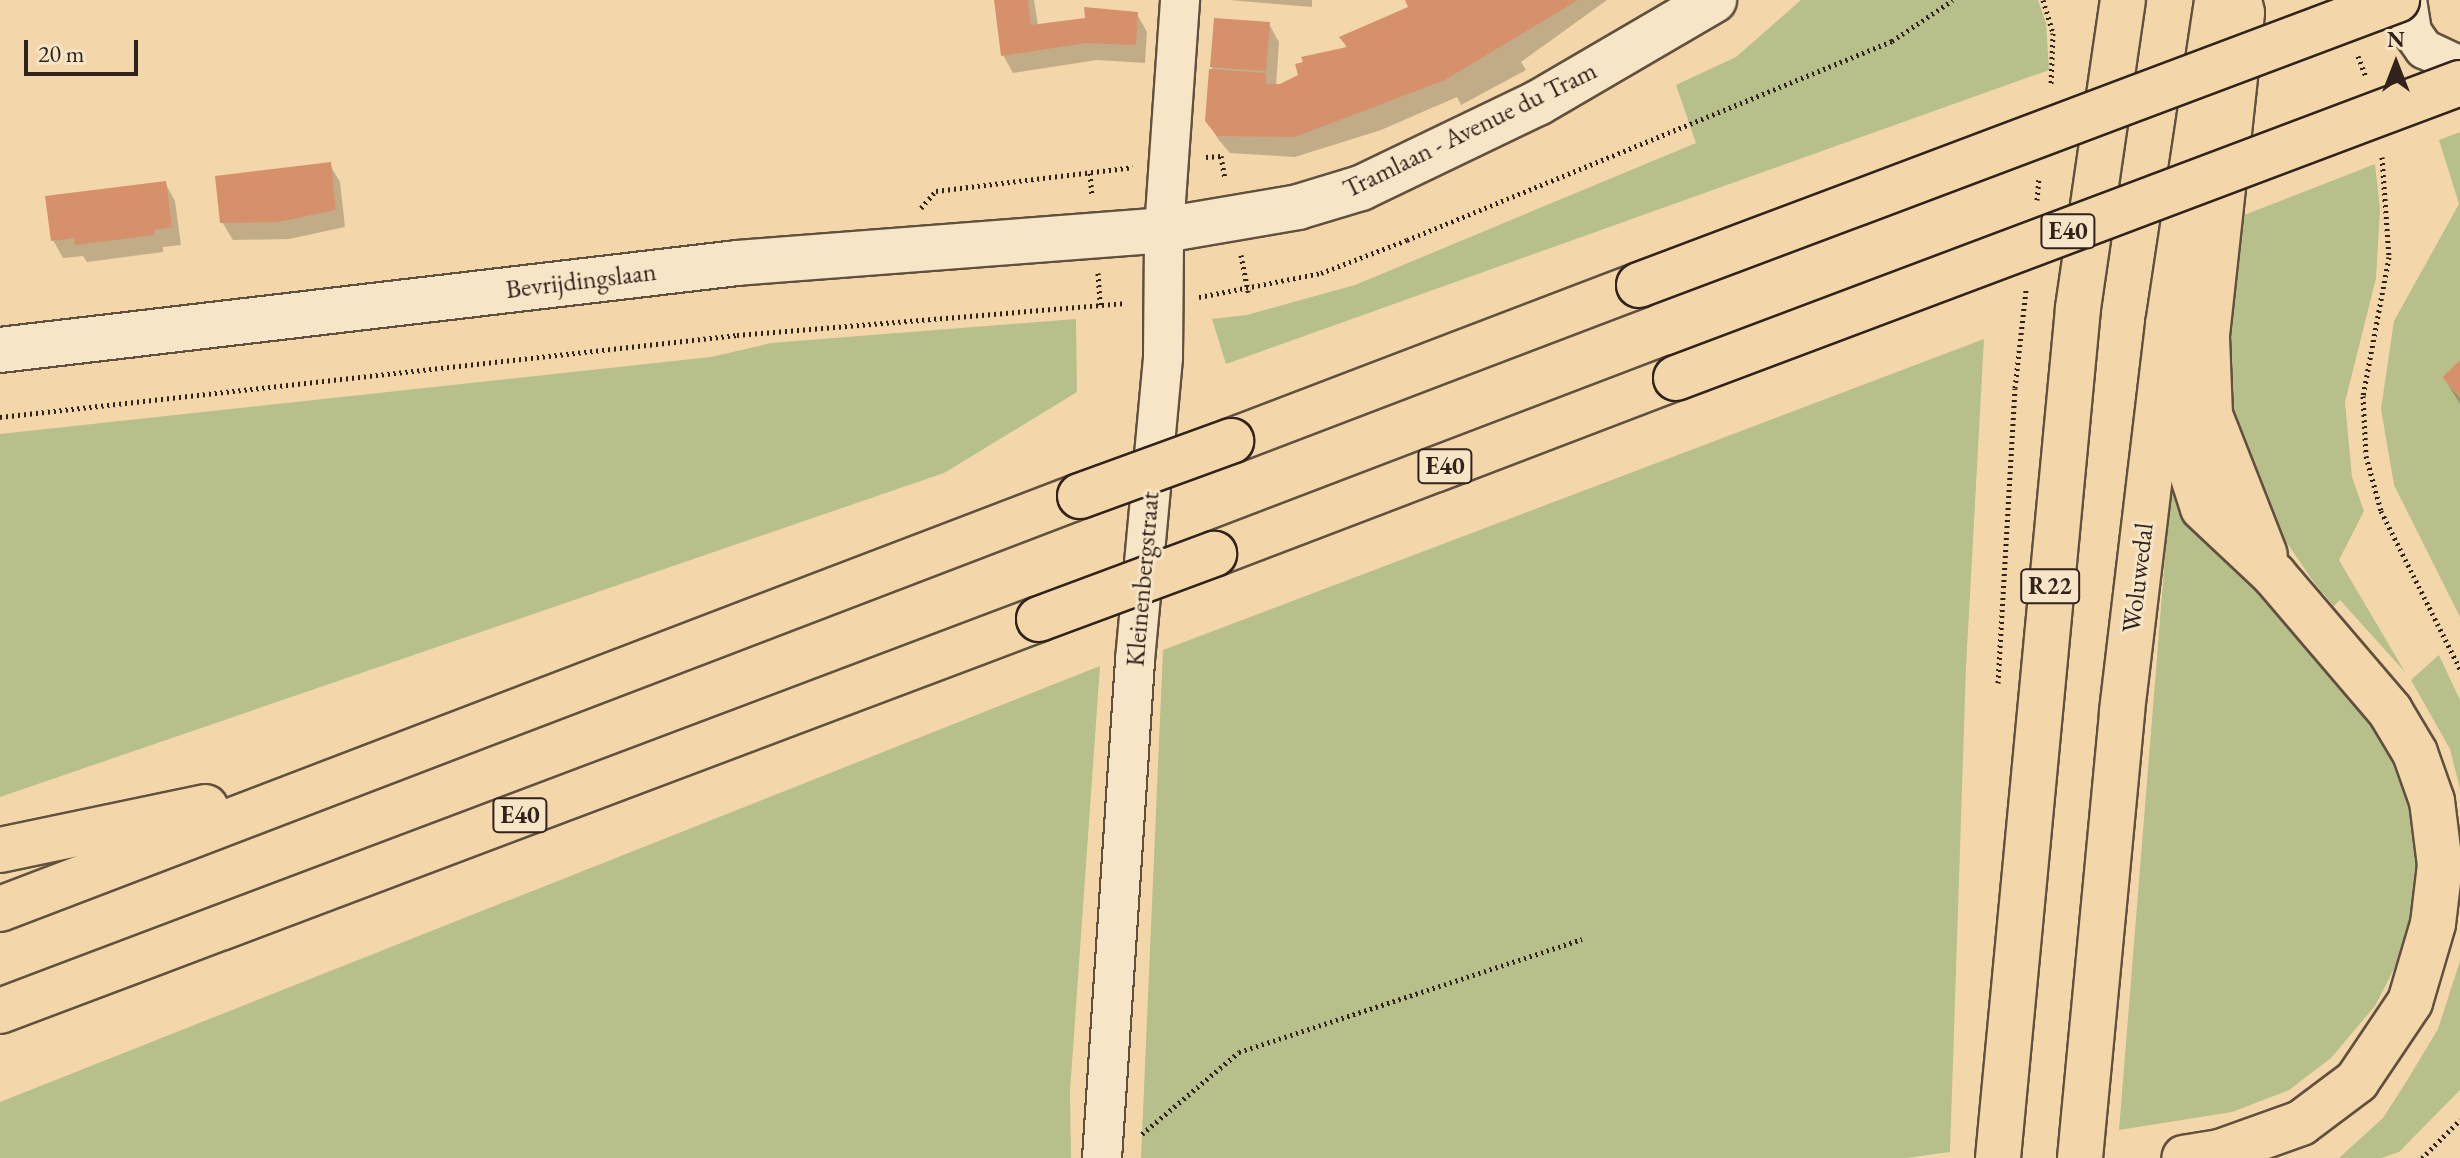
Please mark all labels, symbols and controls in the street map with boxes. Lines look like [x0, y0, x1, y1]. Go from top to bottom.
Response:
scale bar [28, 24, 142, 74]
north arrow [2356, 24, 2436, 104]
text: N [2387, 25, 2405, 54]
text: 20 m [38, 38, 85, 69]
street label: Tramlaan - Avenue du Tram [1338, 55, 1602, 205]
road number: E40 [2040, 211, 2096, 251]
street label: Bevrijdingslaan [504, 256, 658, 306]
road number: E40 [1417, 446, 1473, 486]
street label: Kleinenbergstraat [1120, 490, 1166, 668]
street label: Woluwedal [2116, 521, 2160, 635]
road number: R22 [2020, 566, 2080, 606]
road number: E40 [492, 795, 548, 835]

